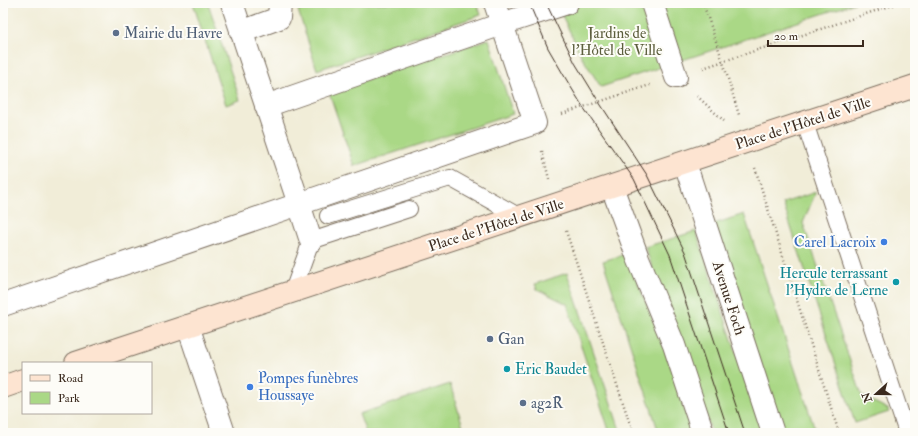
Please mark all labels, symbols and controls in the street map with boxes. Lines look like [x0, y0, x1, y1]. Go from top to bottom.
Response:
scale bar [768, 22, 863, 48]
place label: Mairie du Havre [124, 24, 222, 43]
park label: Jardins de l'Hôtel de Ville [572, 24, 662, 60]
marker: Mairie du Havre [111, 28, 121, 38]
text: 20 m [774, 29, 799, 44]
street label: Place de l'Hôtel de Ville [733, 93, 873, 154]
street label: Place de l'Hôtel de Ville [426, 195, 566, 256]
place label: Carel Lacroix [794, 233, 876, 252]
marker: Carel Lacroix [879, 237, 889, 247]
street label: Avenue Foch [707, 258, 749, 338]
place label: Hercule terrassant l'Hydre de Lerne [780, 264, 888, 300]
marker: Hercule terrassant l'Hydre de Lerne [891, 277, 901, 287]
place label: Gan [498, 330, 525, 349]
marker: Gan [485, 334, 495, 344]
place label: Eric Baudet [515, 360, 587, 379]
legend [22, 362, 152, 414]
marker: Eric Baudet [502, 364, 512, 374]
place label: Pompes funèbres Houssaye [258, 369, 358, 405]
text: Road [58, 371, 83, 386]
north arrow [856, 374, 896, 414]
marker: Pompes funèbres Houssaye [245, 382, 255, 392]
text: N [859, 389, 875, 405]
text: Park [58, 391, 80, 406]
place label: ag2R [531, 394, 564, 413]
marker: ag2R [518, 398, 528, 408]

